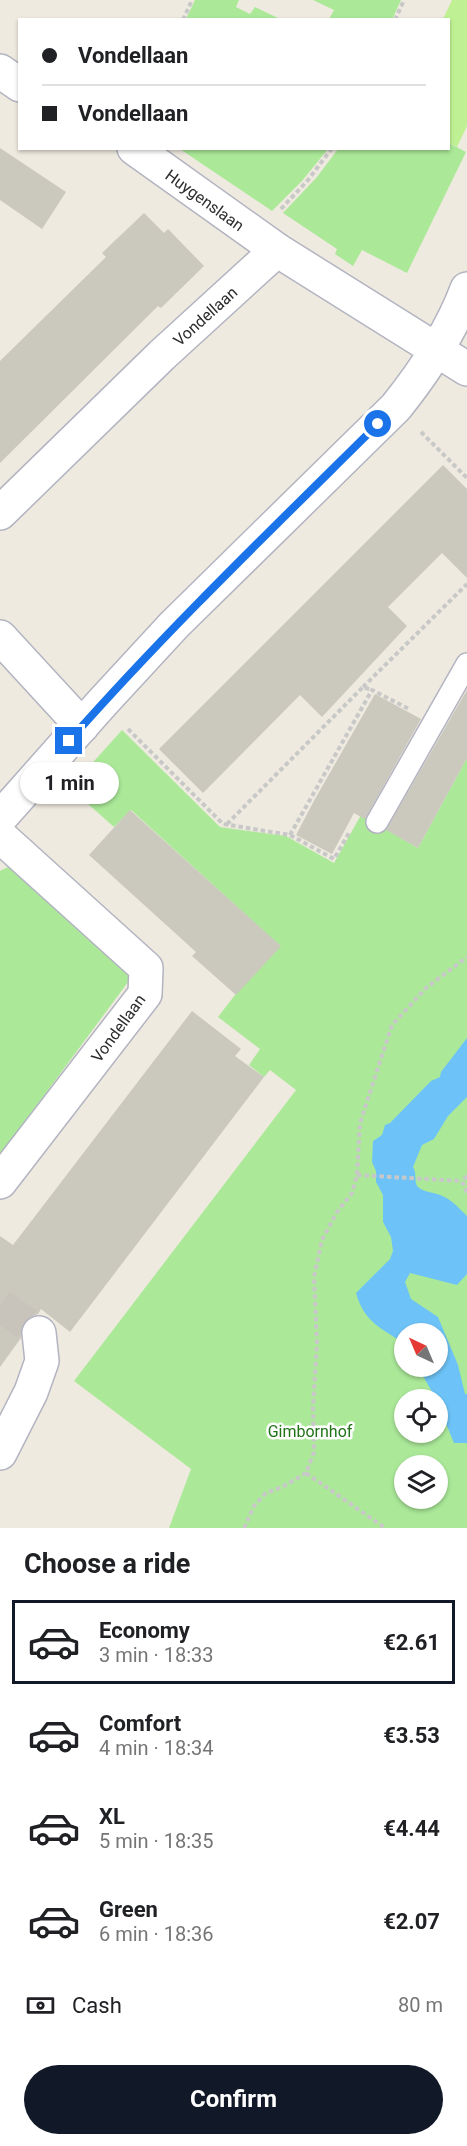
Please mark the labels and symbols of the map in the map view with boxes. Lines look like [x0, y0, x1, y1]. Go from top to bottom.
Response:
street label: Huygenslaan [162, 166, 248, 235]
street label: Vondellaan [170, 283, 241, 350]
route start [364, 410, 391, 437]
route end [55, 727, 82, 754]
callout: 1 min [20, 762, 118, 804]
street label: Vondellaan [87, 991, 149, 1066]
north arrow [394, 1323, 448, 1377]
park label: Gimbornhof [268, 1422, 353, 1441]

